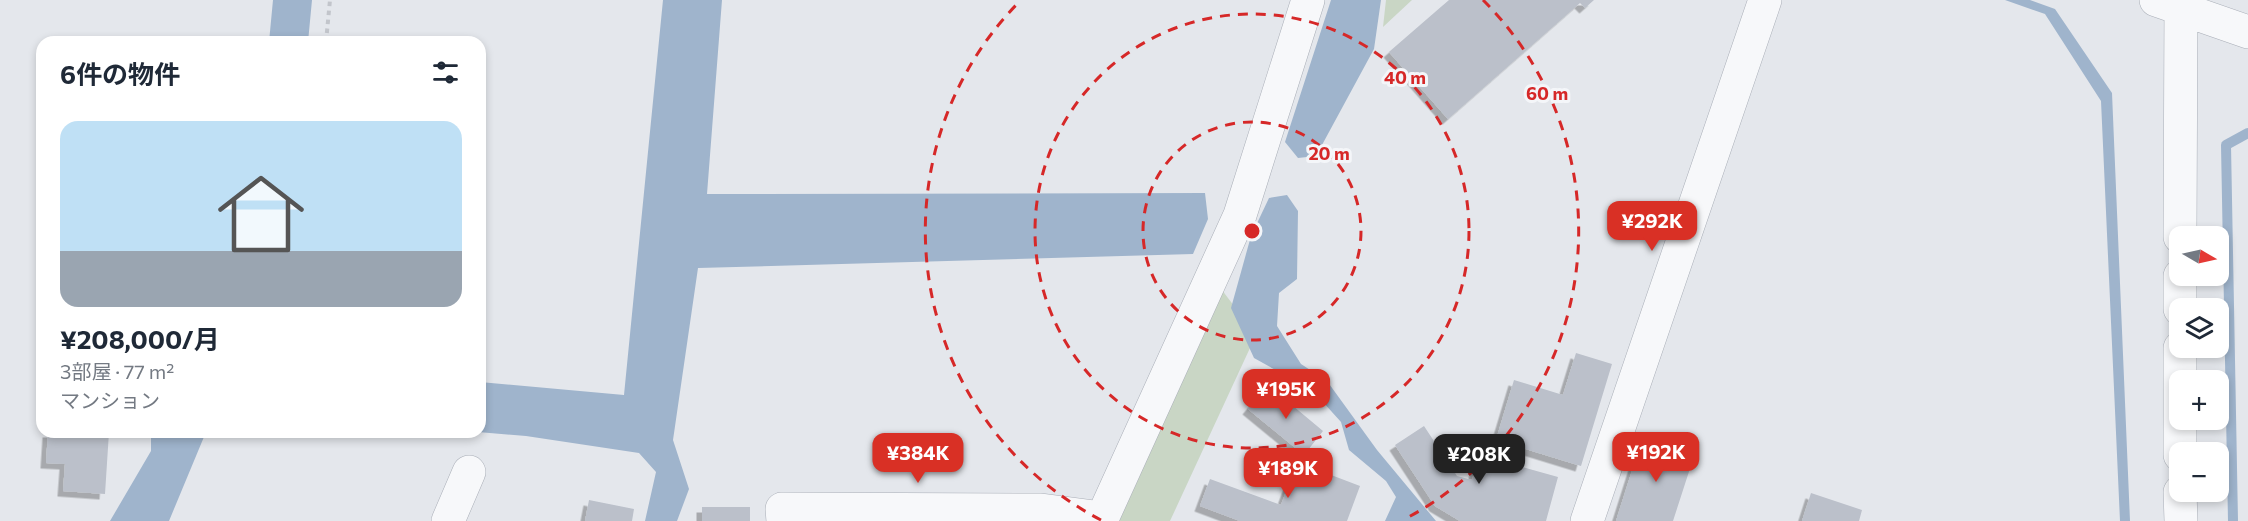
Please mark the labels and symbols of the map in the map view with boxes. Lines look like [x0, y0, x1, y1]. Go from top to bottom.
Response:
text: 40 m [1384, 66, 1426, 88]
text: 60 m [1526, 82, 1568, 104]
text: 20 m [1308, 142, 1350, 164]
pin: ¥292K [1610, 201, 1694, 252]
centre of rings [1242, 221, 1262, 241]
north arrow [2169, 226, 2229, 286]
pin: ¥195K [1244, 369, 1328, 420]
pin: ¥192K [1614, 432, 1698, 483]
pin: ¥384K [876, 433, 960, 484]
pin: ¥208K [1437, 434, 1521, 485]
pin: ¥189K [1246, 448, 1330, 499]

